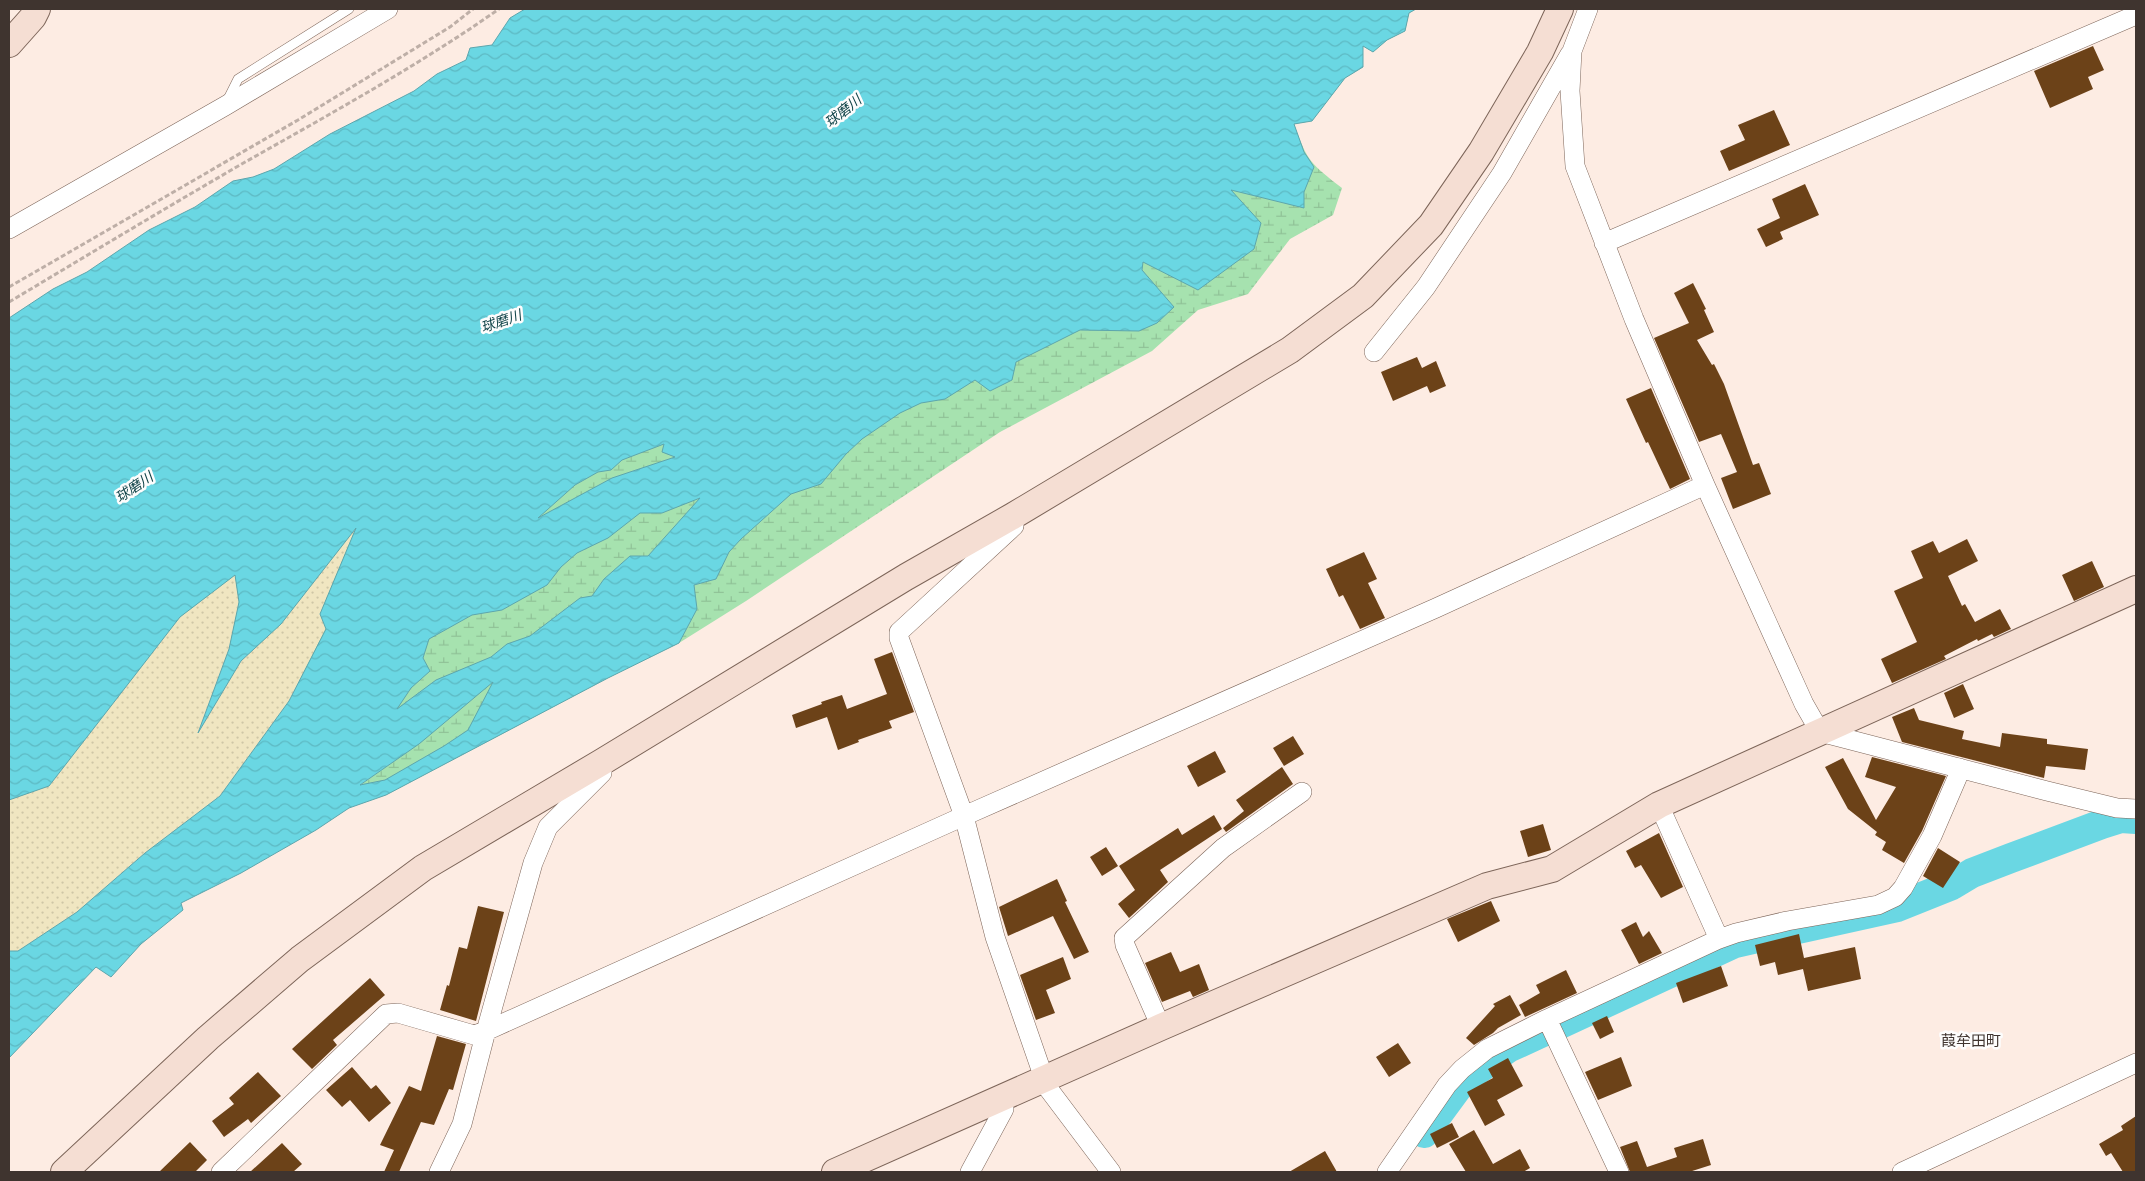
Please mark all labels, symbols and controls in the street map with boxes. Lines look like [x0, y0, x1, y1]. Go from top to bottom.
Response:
water label: 球磨川 [821, 90, 866, 130]
water label: 球磨川 [478, 305, 525, 335]
water label: 球磨川 [112, 467, 158, 505]
district label: 葭牟田町 [1941, 1031, 2001, 1050]

